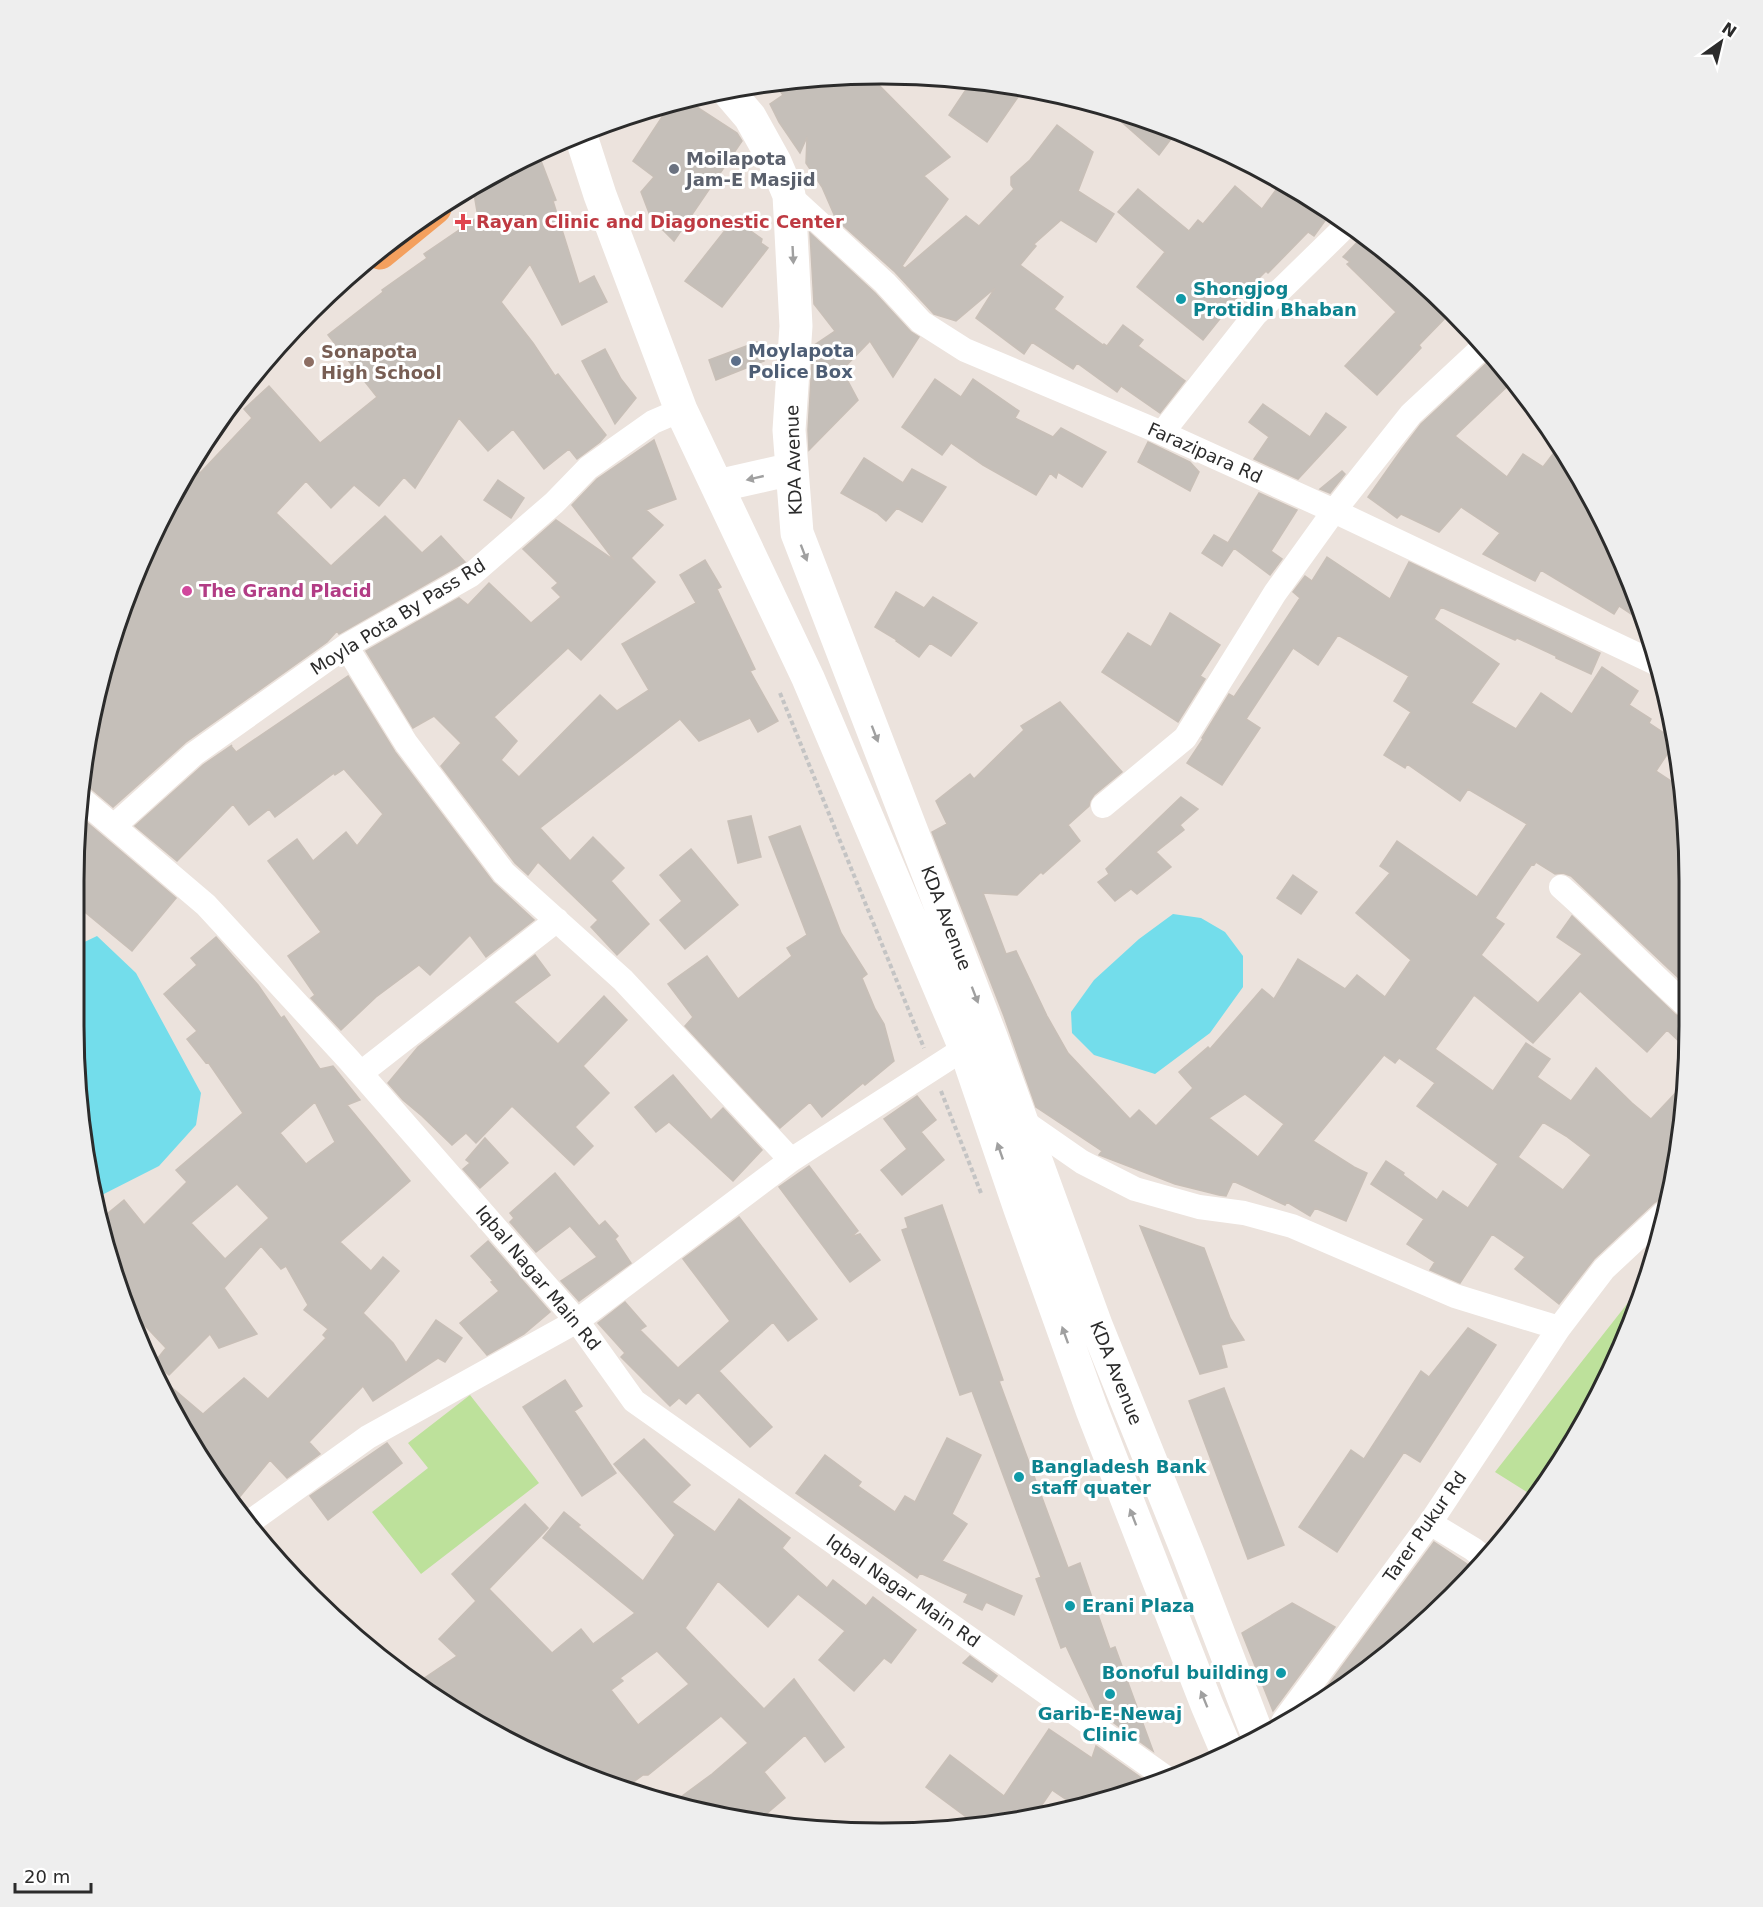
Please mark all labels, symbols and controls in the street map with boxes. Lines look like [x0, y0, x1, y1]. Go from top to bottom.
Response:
north arrow [1691, 12, 1751, 72]
text: N [1718, 18, 1740, 42]
place label: Moilapota Jam-E Masjid [684, 148, 816, 190]
marker: Moilapota Jam-E Masjid [667, 162, 681, 176]
place label: Rayan Clinic and Diagonestic Center [476, 211, 844, 232]
marker: Rayan Clinic and Diagonestic Center [454, 213, 472, 231]
one-way arrow [788, 245, 797, 264]
place label: Shongjog Protidin Bhaban [1193, 278, 1357, 320]
marker: Shongjog Protidin Bhaban [1174, 292, 1188, 306]
place label: Moylapota Police Box [748, 340, 854, 382]
place label: Sonapota High School [321, 341, 442, 383]
marker: Moylapota Police Box [729, 354, 743, 368]
marker: Sonapota High School [302, 355, 316, 369]
street label: KDA Avenue [781, 405, 806, 515]
street label: Farazipara Rd [1145, 418, 1266, 487]
one-way arrow [745, 473, 764, 483]
one-way arrow [800, 544, 810, 562]
street label: Moyla Pota By Pass Rd [306, 554, 489, 679]
place label: The Grand Placid [199, 580, 372, 601]
marker: The Grand Placid [180, 584, 194, 598]
one-way arrow [870, 726, 880, 744]
street label: KDA Avenue [917, 863, 976, 973]
one-way arrow [971, 986, 980, 1004]
one-way arrow [994, 1142, 1004, 1160]
street label: Iqbal Nagar Main Rd [472, 1201, 605, 1354]
street label: KDA Avenue [1086, 1318, 1147, 1428]
one-way arrow [1059, 1325, 1069, 1343]
place label: Bangladesh Bank staff quater [1031, 1456, 1207, 1498]
street label: Tarer Pukur Rd [1378, 1467, 1471, 1587]
marker: Bangladesh Bank staff quater [1012, 1470, 1026, 1484]
one-way arrow [1128, 1508, 1138, 1526]
street label: Iqbal Nagar Main Rd [822, 1530, 984, 1652]
place label: Erani Plaza [1082, 1595, 1195, 1616]
marker: Erani Plaza [1063, 1599, 1077, 1613]
place label: Bonoful building [1102, 1662, 1269, 1683]
marker: Bonoful building [1274, 1666, 1288, 1680]
marker: Garib-E-Newaj Clinic [1103, 1687, 1117, 1701]
one-way arrow [1199, 1689, 1209, 1707]
place label: Garib-E-Newaj Clinic [1038, 1703, 1182, 1745]
scale bar [15, 1856, 92, 1894]
text: 20 m [24, 1866, 70, 1887]

